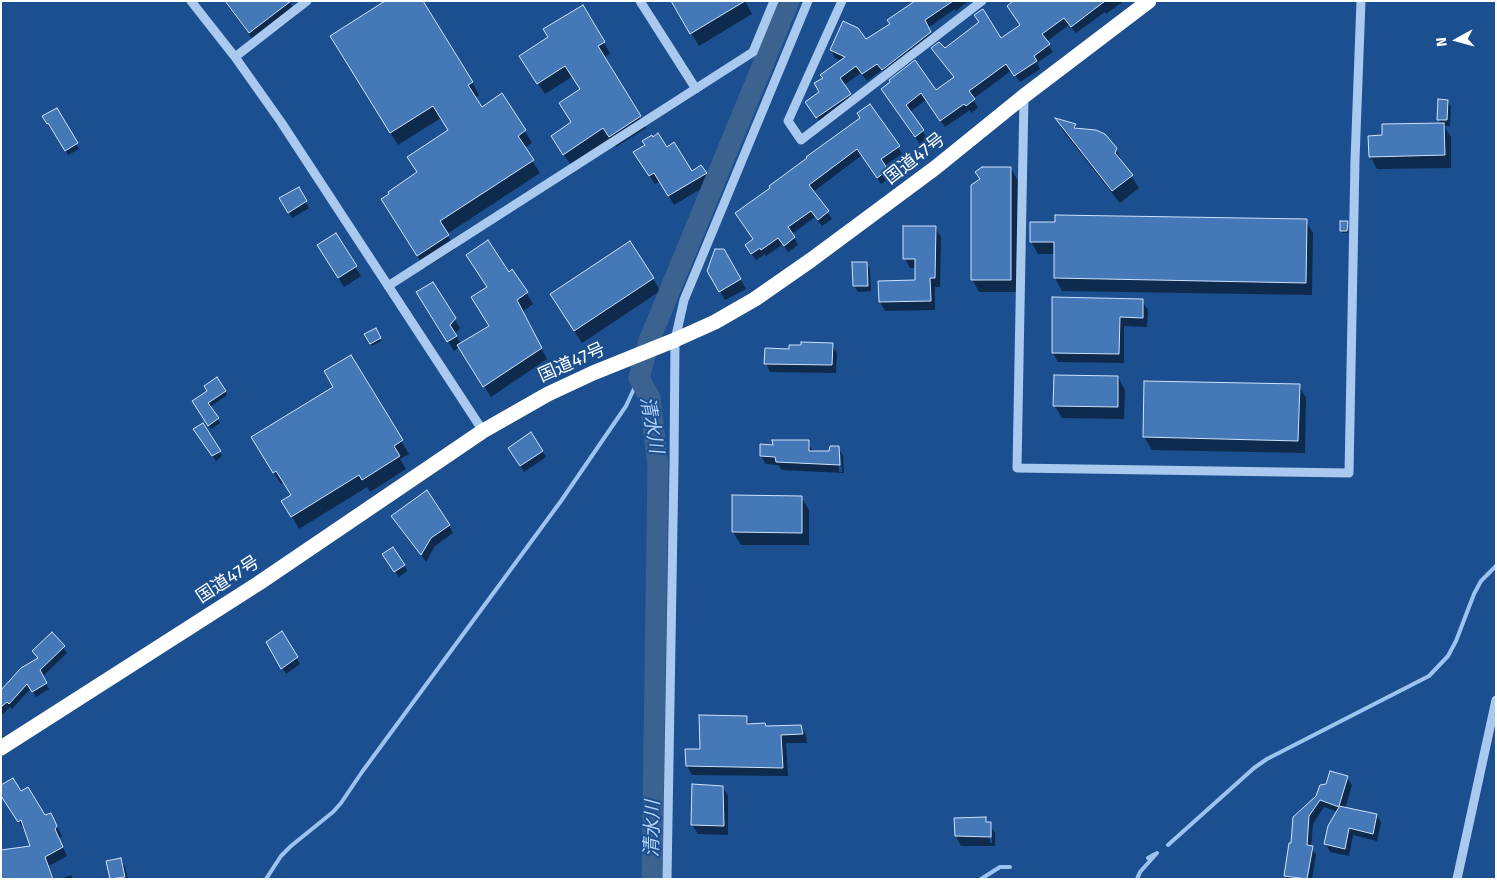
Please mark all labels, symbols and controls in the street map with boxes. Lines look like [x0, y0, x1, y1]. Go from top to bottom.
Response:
north arrow [1432, 15, 1482, 65]
text: N [1433, 36, 1451, 48]
street label: 国道47号 [880, 129, 950, 189]
street label: 国道47号 [535, 339, 609, 387]
water label: 清水川 [635, 395, 667, 455]
street label: 国道47号 [192, 552, 264, 608]
water label: 清水川 [641, 800, 665, 858]

